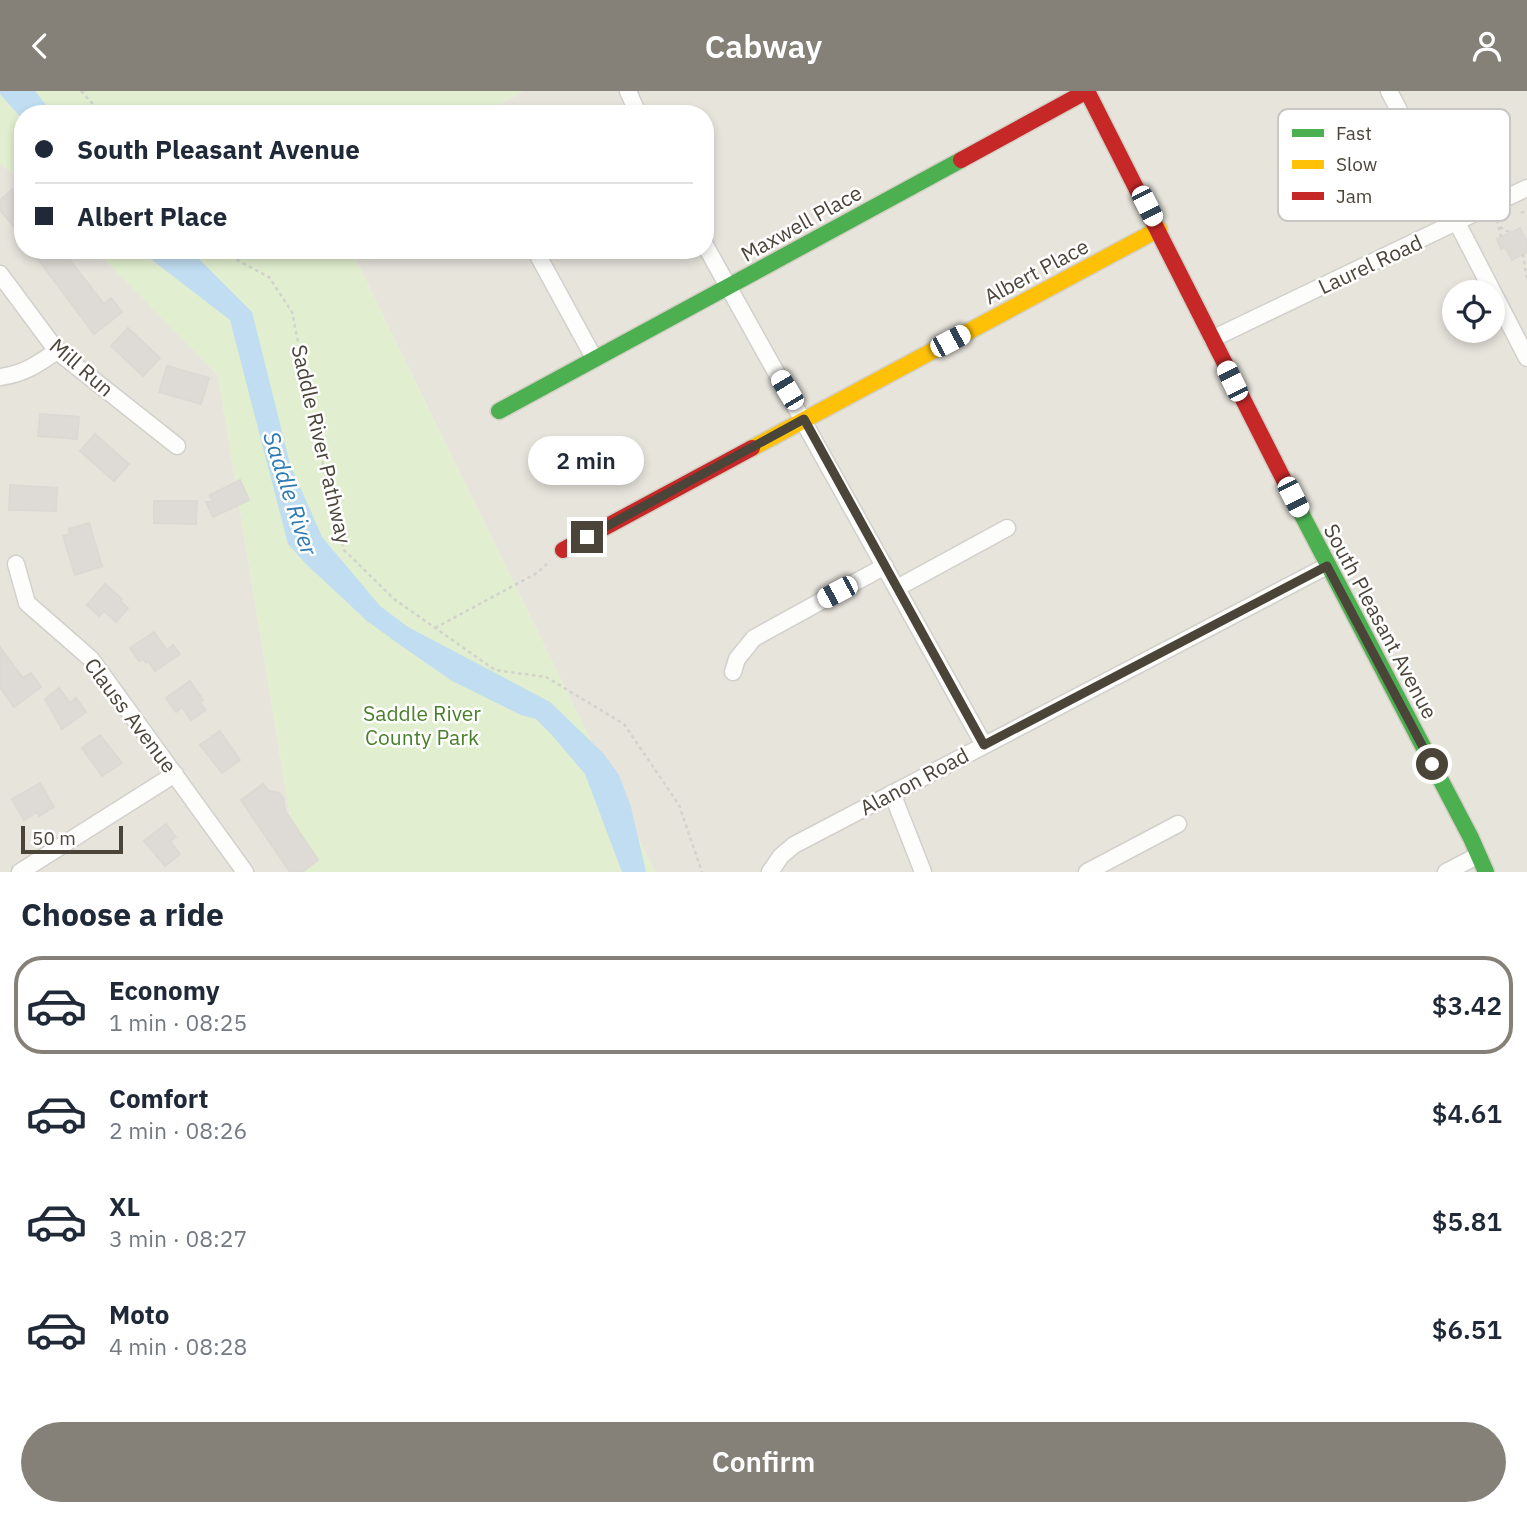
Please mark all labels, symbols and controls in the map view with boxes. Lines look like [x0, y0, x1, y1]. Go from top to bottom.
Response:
text: Cabway [705, 25, 822, 67]
icon: back [21, 27, 59, 65]
icon: person [1468, 27, 1506, 65]
legend [1278, 109, 1510, 221]
text: Fast [1336, 121, 1372, 145]
text: South Pleasant Avenue [77, 132, 360, 166]
text: Slow [1336, 152, 1377, 176]
street label: Maxwell Place [735, 178, 867, 268]
car [1129, 183, 1166, 229]
text: Jam [1336, 184, 1372, 208]
text: Albert Place [77, 199, 227, 233]
street label: Laurel Road [1313, 228, 1427, 300]
street label: Albert Place [979, 232, 1093, 310]
map controls [1442, 280, 1505, 343]
button: locate [1442, 280, 1505, 343]
car [927, 322, 974, 360]
street label: Mill Run [44, 332, 120, 402]
street label: Saddle River Pathway [287, 342, 357, 546]
car [1214, 358, 1251, 404]
car [768, 367, 807, 413]
water label: Saddle River [258, 428, 324, 558]
callout: 2 min [529, 435, 645, 485]
text: 2 min [556, 445, 616, 475]
car [1275, 474, 1312, 520]
street label: South Pleasant Avenue [1318, 519, 1444, 723]
route end [571, 521, 603, 553]
car [814, 573, 861, 611]
street label: Clauss Avenue [79, 652, 183, 778]
park label: Saddle River County Park [363, 699, 481, 751]
street label: Alanon Road [855, 741, 973, 821]
route start [1416, 748, 1448, 780]
scale bar [21, 823, 122, 855]
text: 50 m [32, 826, 76, 850]
text: Choose a ride [21, 893, 224, 935]
text: Economy [109, 973, 220, 1007]
icon: car [25, 974, 88, 1037]
text: $3.42 [1432, 988, 1502, 1022]
text: 1 min · 08:25 [109, 1007, 247, 1037]
text: Comfort [109, 1081, 208, 1115]
icon: car [25, 1082, 88, 1145]
text: $4.61 [1432, 1096, 1502, 1130]
text: 2 min · 08:26 [109, 1115, 247, 1145]
text: XL [109, 1189, 140, 1223]
icon: car [25, 1190, 88, 1253]
text: $5.81 [1432, 1204, 1502, 1238]
text: 3 min · 08:27 [109, 1223, 247, 1253]
text: Moto [109, 1297, 169, 1331]
icon: car [25, 1298, 88, 1361]
text: $6.51 [1432, 1312, 1502, 1346]
text: 4 min · 08:28 [109, 1331, 247, 1361]
button: Confirm [21, 1422, 1506, 1502]

